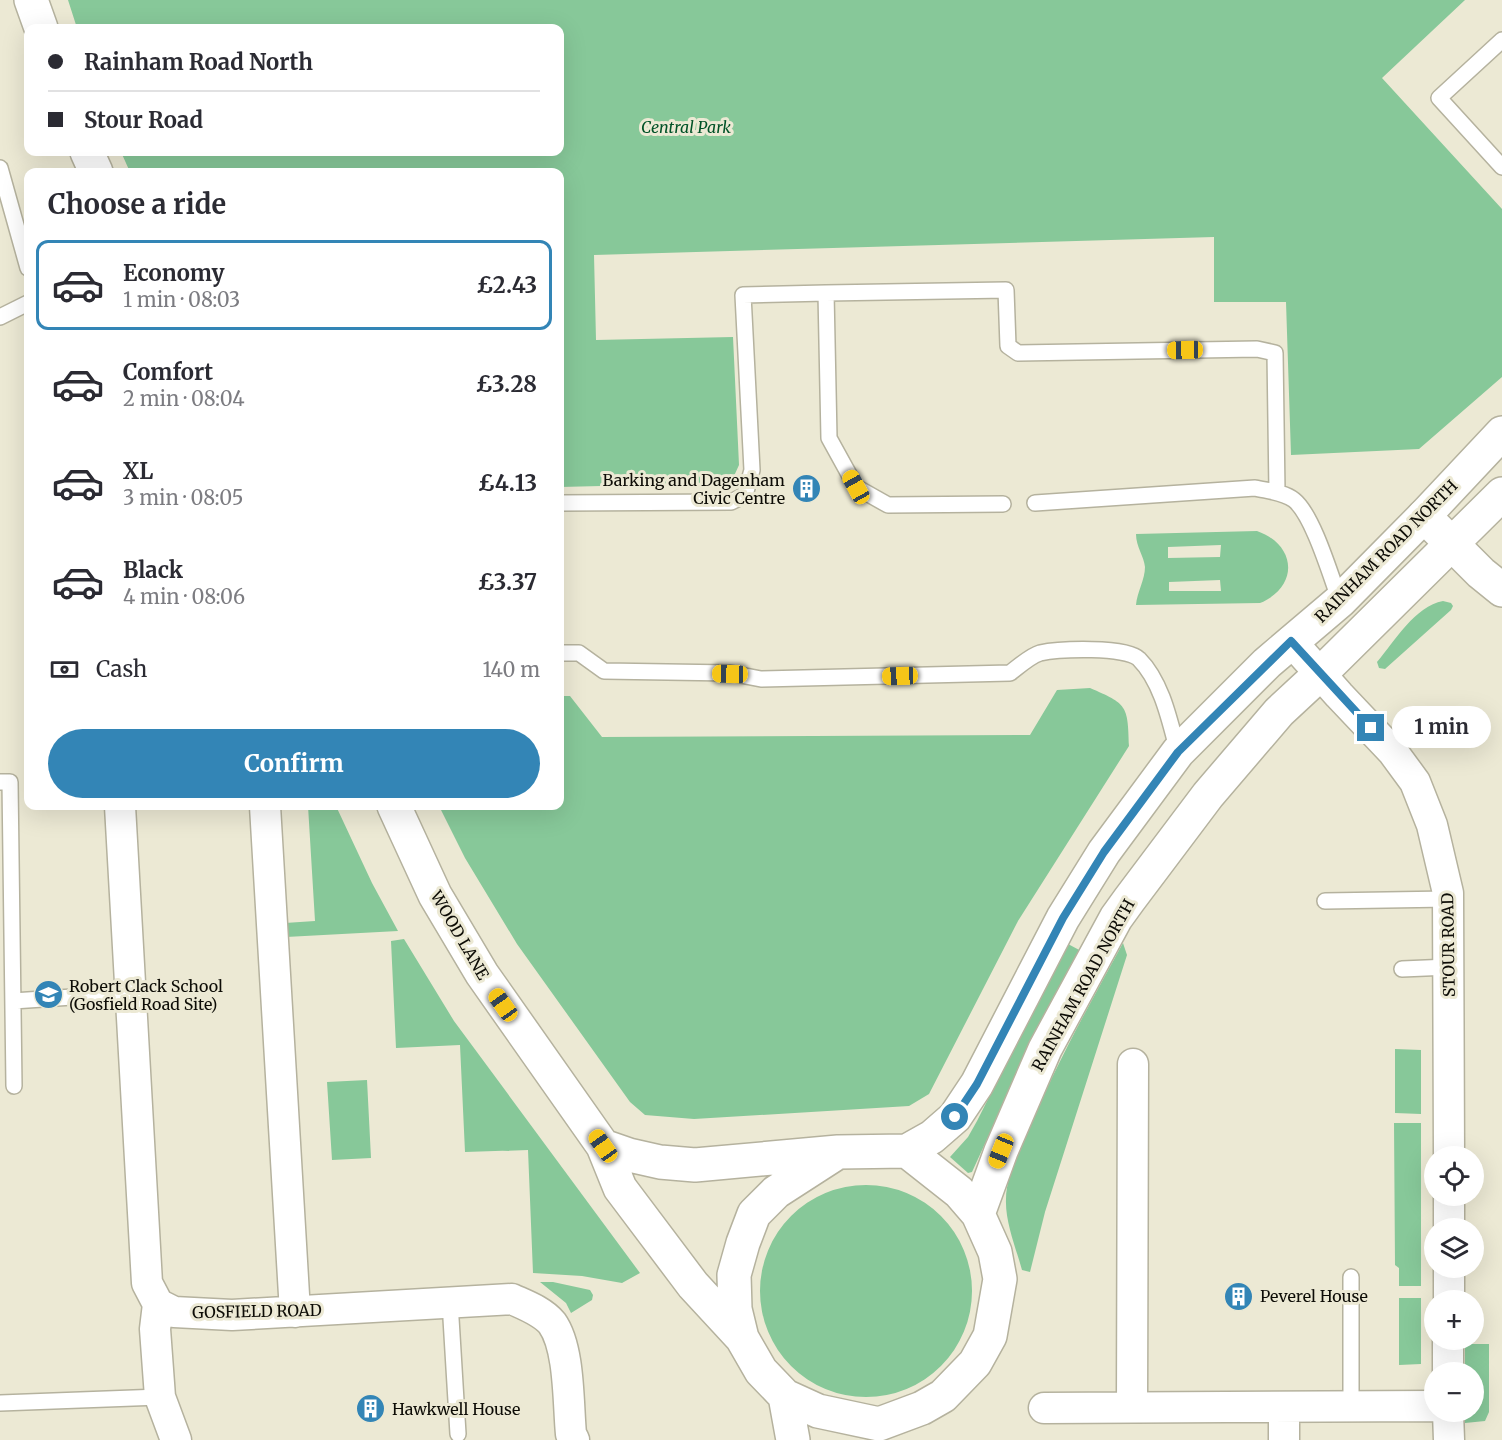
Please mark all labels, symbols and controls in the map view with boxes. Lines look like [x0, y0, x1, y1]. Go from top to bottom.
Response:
text: Rainham Road North [84, 48, 313, 76]
text: Stour Road [84, 106, 203, 134]
park label: Central Park [641, 117, 731, 137]
text: Choose a ride [48, 187, 226, 221]
icon: car [51, 258, 105, 312]
text: Economy [123, 259, 224, 287]
text: £2.43 [476, 271, 537, 299]
text: 1 min · 08:03 [123, 287, 240, 312]
car [1167, 341, 1203, 359]
icon: car [51, 357, 105, 411]
text: Comfort [123, 358, 213, 386]
text: £3.28 [476, 370, 537, 398]
text: 2 min · 08:04 [123, 386, 245, 411]
icon: car [51, 456, 105, 510]
text: XL [123, 457, 153, 485]
car [839, 467, 873, 507]
text: £4.13 [478, 469, 537, 497]
place label: Barking and Dagenham Civic Centre [603, 470, 785, 508]
building icon: Barking and Dagenham Civic Centre [790, 473, 822, 505]
street label: RAINHAM ROAD NORTH [1311, 475, 1462, 626]
text: 3 min · 08:05 [123, 485, 243, 510]
icon: car [51, 555, 105, 609]
text: Black [123, 556, 183, 584]
text: £3.37 [478, 568, 537, 596]
text: 4 min · 08:06 [123, 584, 245, 609]
icon: cash [48, 653, 81, 686]
text: Cash [96, 655, 147, 683]
text: 140 m [483, 657, 540, 682]
car [712, 665, 748, 683]
car [882, 666, 918, 686]
callout: 1 min [1392, 707, 1491, 749]
route end [1357, 714, 1384, 741]
text: 1 min [1414, 714, 1469, 739]
button: Confirm [48, 729, 540, 798]
street label: WOOD LANE [426, 886, 494, 984]
street label: STOUR ROAD [1437, 893, 1459, 997]
street label: RAINHAM ROAD NORTH [1027, 895, 1139, 1074]
place label: Robert Clack School (Gosfield Road Site) [69, 976, 223, 1014]
school or university icon: Robert Clack School (Gosfield Road Site) [32, 979, 64, 1011]
car [485, 985, 521, 1025]
route start [941, 1103, 968, 1130]
car [585, 1126, 621, 1166]
car [986, 1131, 1016, 1171]
map controls [1424, 1146, 1484, 1422]
button: locate [1424, 1146, 1484, 1206]
button: layers [1424, 1218, 1484, 1278]
building icon: Peverel House [1223, 1280, 1255, 1312]
place label: Peverel House [1260, 1286, 1368, 1306]
button: + [1424, 1290, 1484, 1350]
street label: GOSFIELD ROAD [192, 1300, 322, 1322]
button: − [1424, 1362, 1484, 1422]
building icon: Hawkwell House [355, 1393, 387, 1425]
place label: Hawkwell House [392, 1399, 520, 1419]

